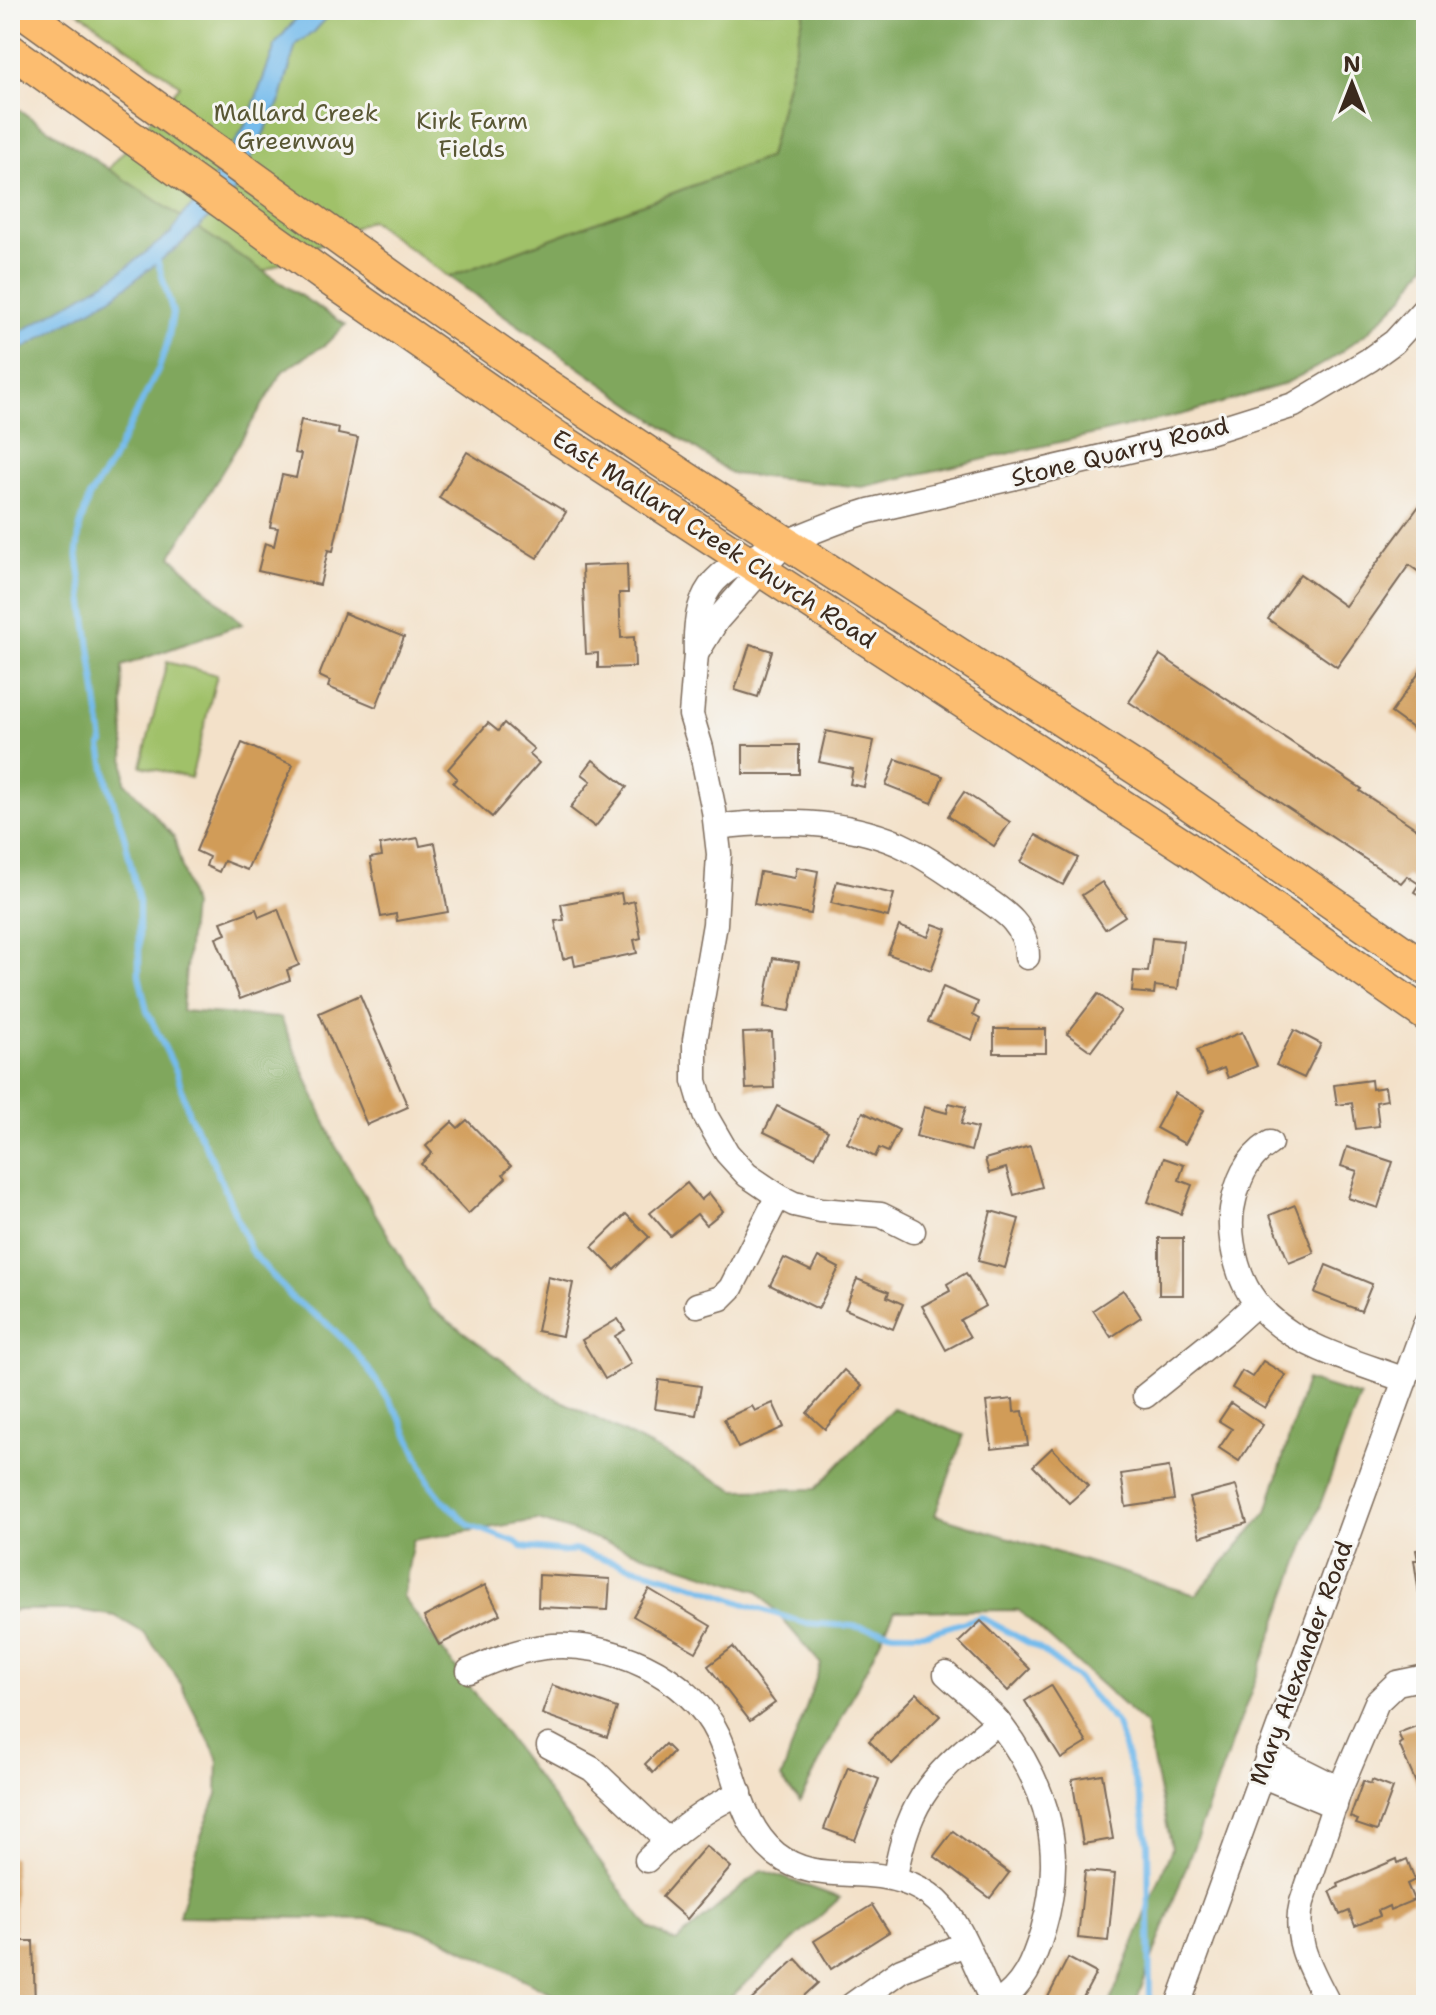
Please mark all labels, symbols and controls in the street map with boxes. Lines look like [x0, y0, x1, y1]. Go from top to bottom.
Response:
north arrow [1312, 44, 1392, 124]
text: N [1343, 50, 1361, 79]
park label: Mallard Creek Greenway [214, 97, 378, 157]
park label: Kirk Farm Fields [416, 105, 528, 165]
street label: Stone Quarry Road [1008, 410, 1232, 494]
street label: East Mallard Creek Church Road [546, 422, 882, 656]
street label: Mary Alexander Road [1242, 1536, 1360, 1790]

